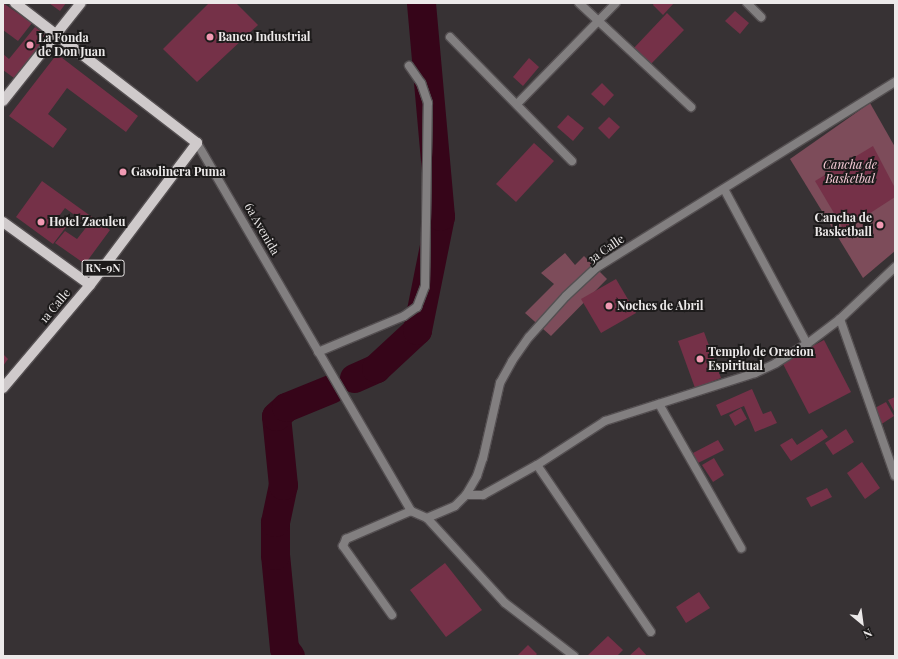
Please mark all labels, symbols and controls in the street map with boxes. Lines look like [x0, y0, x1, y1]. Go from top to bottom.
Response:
place label: Banco Industrial [218, 30, 311, 44]
place label: La Fonda de Don Juan [38, 31, 105, 59]
marker: Banco Industrial [205, 32, 215, 42]
marker: La Fonda de Don Juan [25, 40, 35, 50]
park label: Cancha de Basketbal [823, 158, 877, 186]
place label: Gasolinera Puma [131, 165, 226, 179]
marker: Gasolinera Puma [118, 167, 128, 177]
street label: 6a Avenida [241, 200, 283, 258]
place label: Cancha de Basketball [814, 211, 872, 239]
place label: Hotel Zaculeu [49, 215, 126, 229]
marker: Hotel Zaculeu [36, 217, 46, 227]
marker: Cancha de Basketball [875, 220, 885, 230]
street label: 3a Calle [585, 231, 627, 267]
road number: RN-9N [81, 259, 125, 277]
street label: 1a Calle [36, 286, 74, 326]
place label: Noches de Abril [617, 299, 704, 313]
marker: Noches de Abril [604, 301, 614, 311]
place label: Templo de Oracion Espiritual [708, 345, 814, 373]
marker: Templo de Oracion Espiritual [695, 354, 705, 364]
north arrow [842, 603, 882, 643]
text: N [861, 625, 875, 642]

